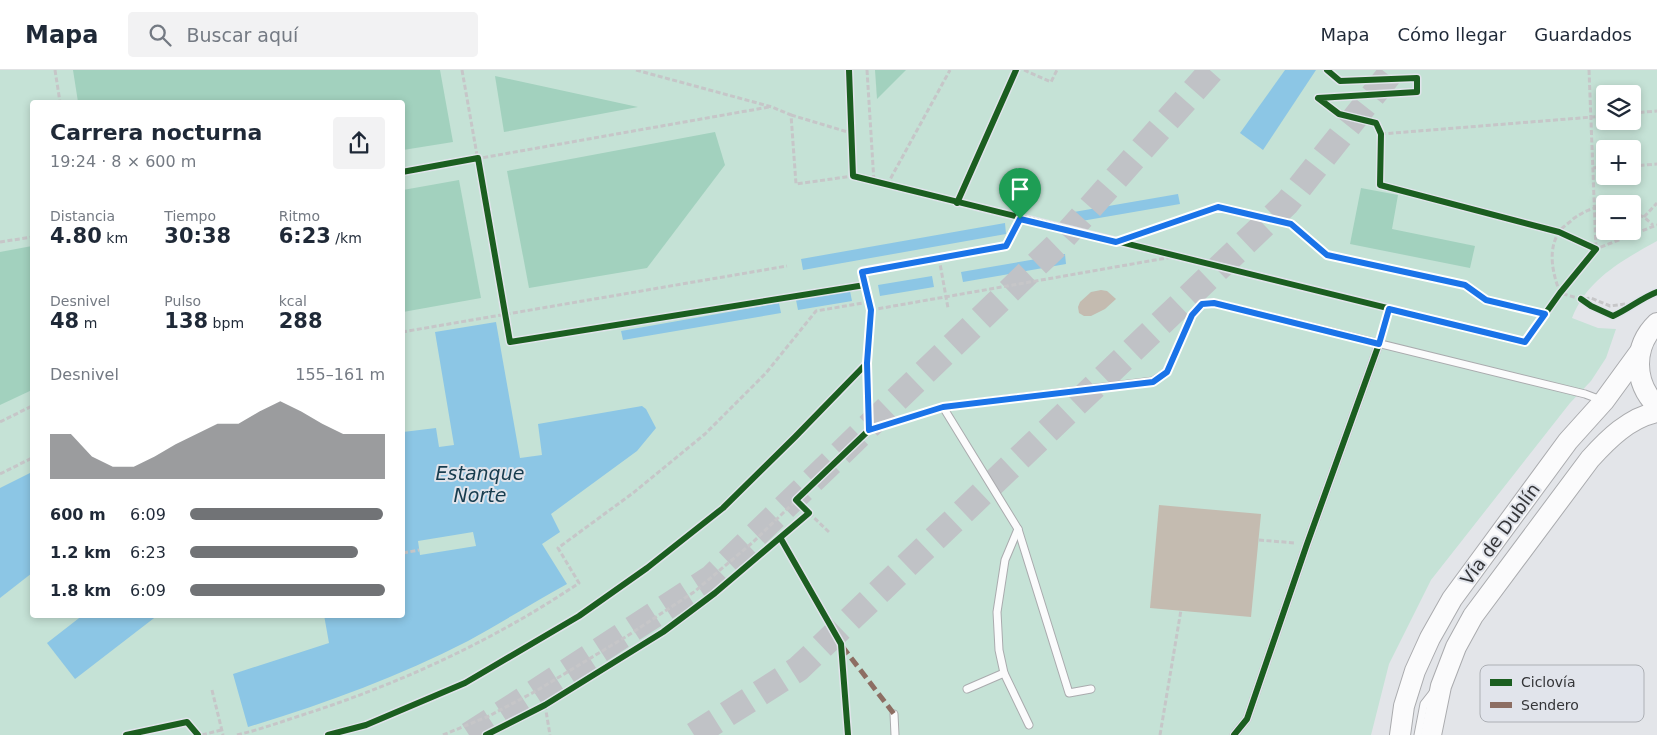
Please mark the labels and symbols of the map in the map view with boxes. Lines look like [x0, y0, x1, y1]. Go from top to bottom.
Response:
pin [999, 168, 1041, 219]
water label: Estanque Norte [436, 462, 524, 506]
street label: Vía de Dublín [1456, 479, 1544, 589]
legend [1480, 665, 1644, 722]
text: Ciclovía [1521, 674, 1576, 690]
text: Sendero [1521, 697, 1579, 713]

